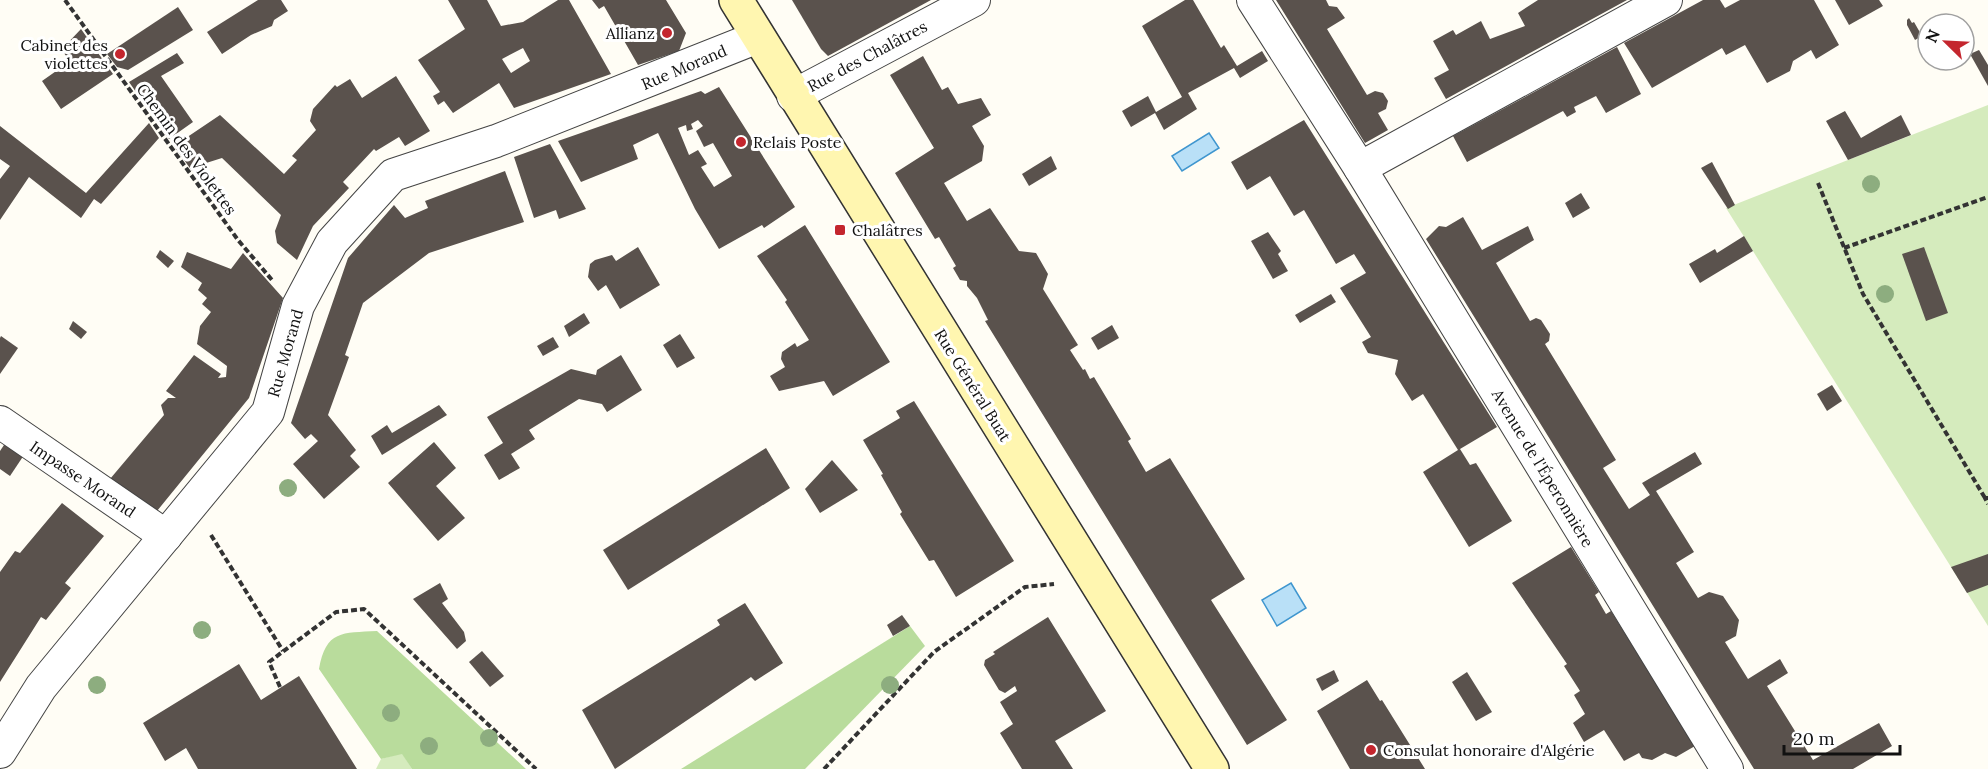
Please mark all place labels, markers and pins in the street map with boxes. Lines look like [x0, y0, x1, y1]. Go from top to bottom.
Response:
place label: Allianz [605, 23, 655, 43]
marker: Allianz [660, 26, 674, 40]
place label: Cabinet des violettes [20, 35, 108, 73]
marker: Cabinet des violettes [113, 47, 127, 61]
place label: Relais Poste [753, 132, 842, 152]
marker: Relais Poste [734, 135, 748, 149]
place label: Chalâtres [852, 220, 923, 240]
marker: Chalâtres [833, 223, 847, 237]
place label: Consulat honoraire d'Algérie [1383, 740, 1595, 760]
marker: Consulat honoraire d'Algérie [1364, 743, 1378, 757]

